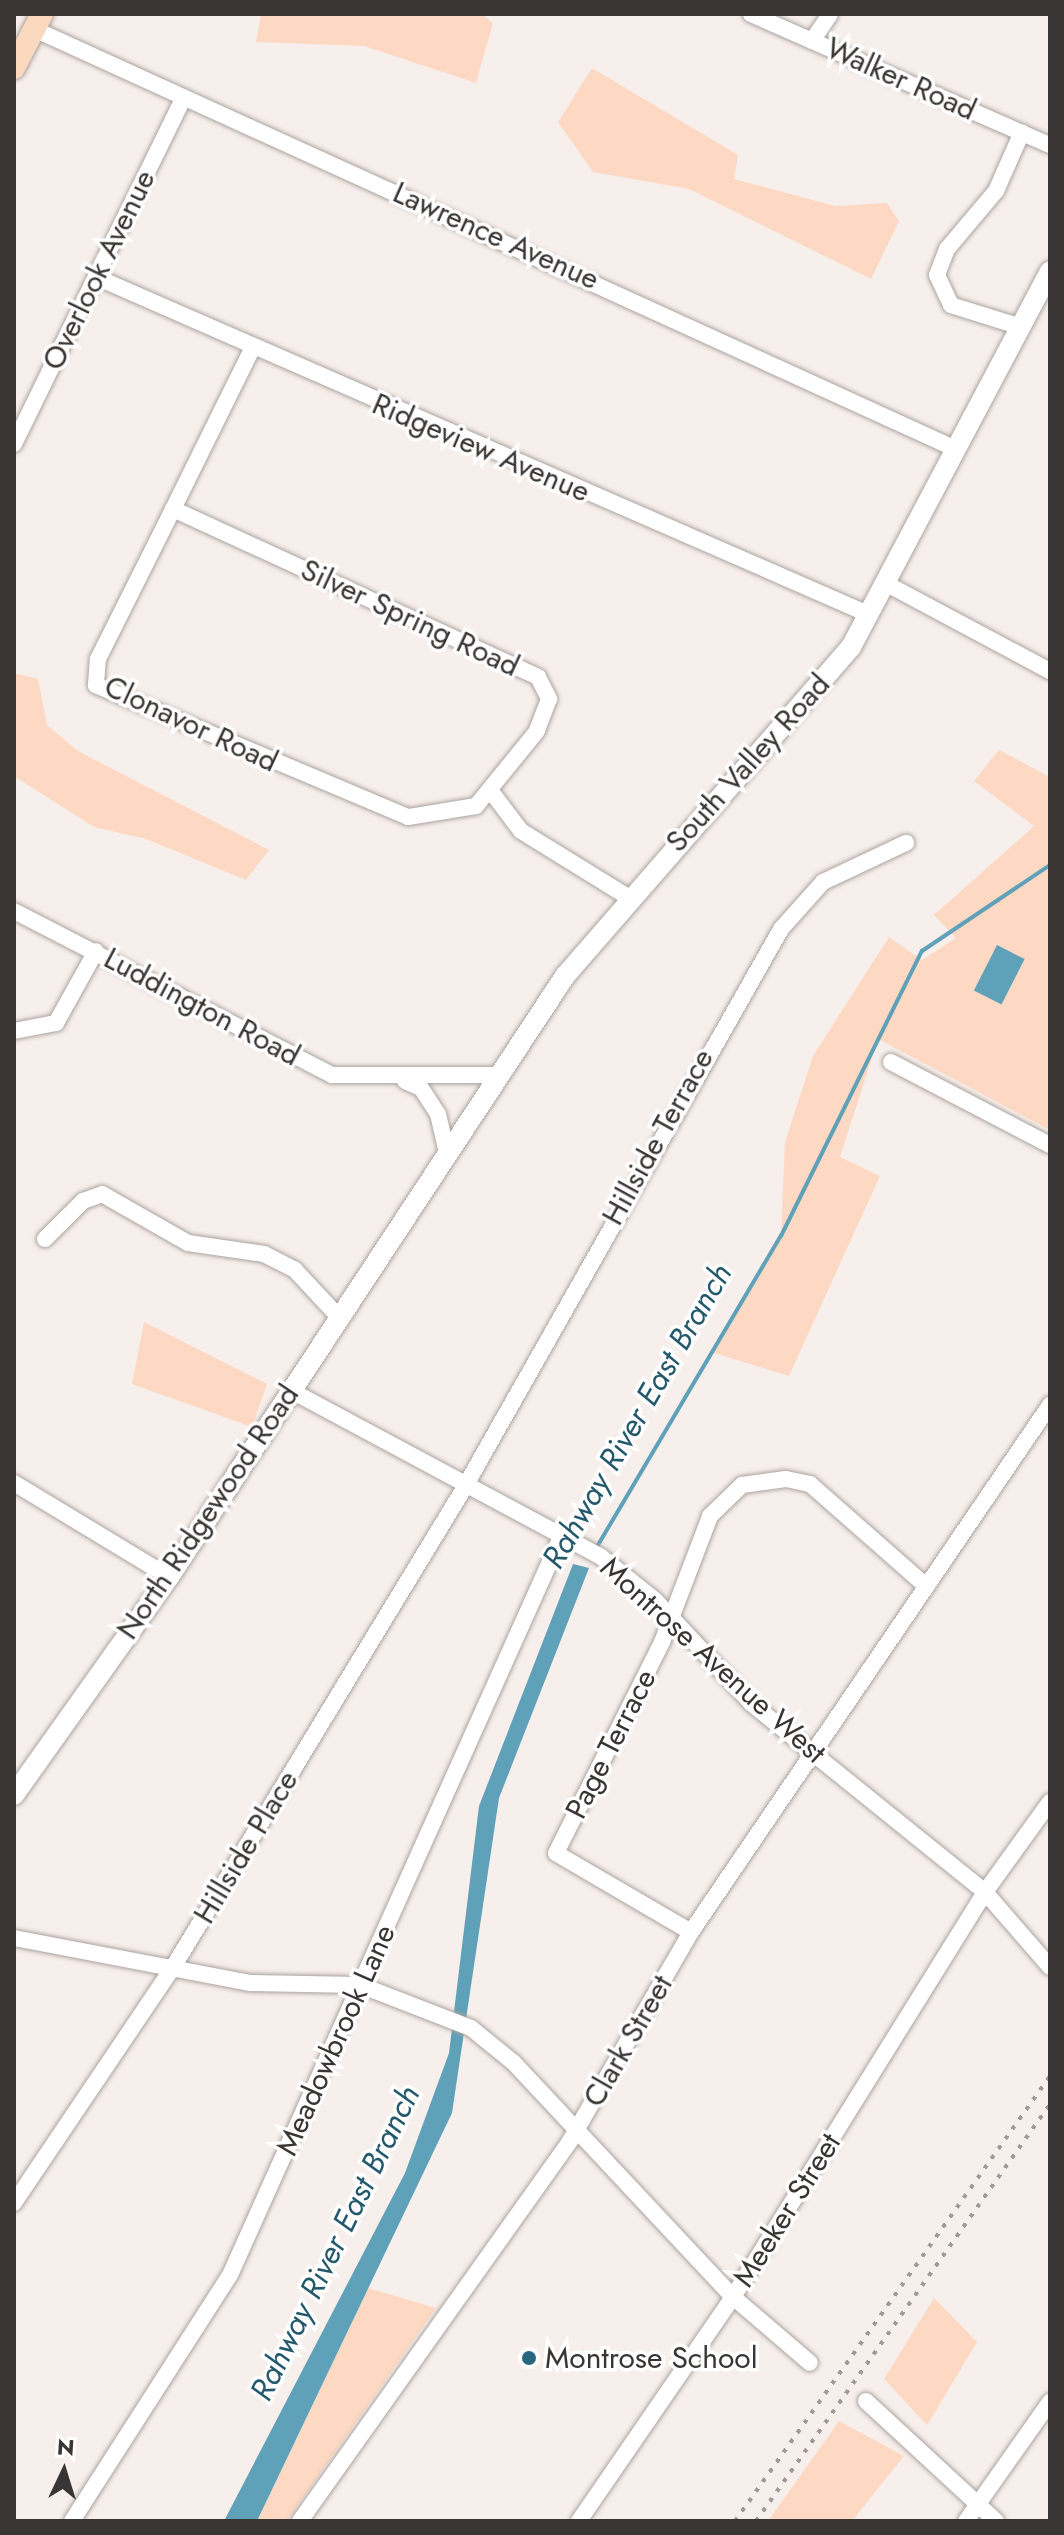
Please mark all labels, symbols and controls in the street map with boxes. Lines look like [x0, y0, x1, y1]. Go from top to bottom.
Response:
street label: Walker Road [820, 30, 982, 128]
street label: Overlook Avenue [35, 164, 163, 376]
street label: Lawrence Avenue [388, 175, 604, 297]
street label: Ridgeview Avenue [367, 386, 595, 510]
street label: Silver Spring Road [295, 552, 525, 684]
street label: South Valley Road [659, 666, 837, 860]
street label: Clonavor Road [99, 668, 283, 780]
street label: Luddington Road [98, 940, 306, 1074]
street label: Hillside Terrace [595, 1043, 721, 1231]
water label: Rahway River East Branch [534, 1257, 740, 1575]
street label: North Ridgewood Road [109, 1378, 307, 1646]
street label: Montrose Avenue West [593, 1549, 833, 1771]
street label: Page Terrace [558, 1663, 664, 1825]
street label: Hillside Place [186, 1764, 306, 1930]
street label: Meadowbrook Lane [269, 1919, 403, 2161]
street label: Clark Street [576, 1969, 680, 2113]
water label: Rahway River East Branch [242, 2079, 428, 2407]
street label: Meeker Street [726, 2127, 848, 2293]
place label: Montrose School [545, 2340, 758, 2376]
marker: Montrose School [520, 2349, 538, 2367]
text: N [56, 2430, 76, 2464]
north arrow [24, 2431, 104, 2511]

